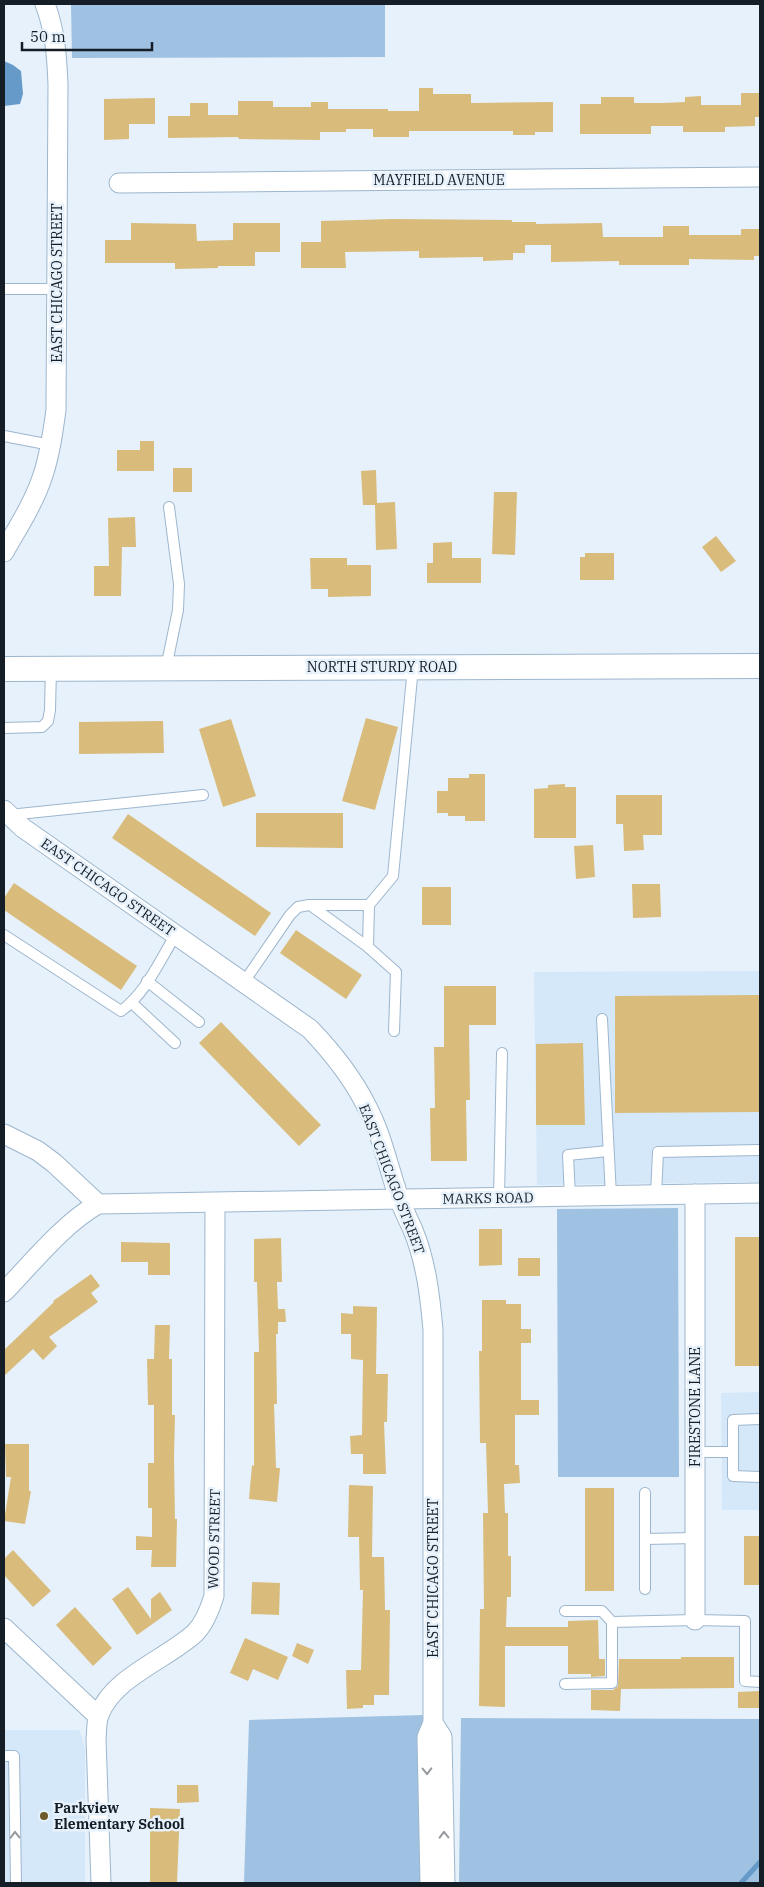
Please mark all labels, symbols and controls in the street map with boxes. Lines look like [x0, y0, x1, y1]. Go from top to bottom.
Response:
scale bar [22, 20, 152, 52]
text: 50 m [30, 27, 66, 46]
street label: MAYFIELD AVENUE [373, 171, 505, 189]
street label: EAST CHICAGO STREET [48, 203, 66, 363]
street label: NORTH STURDY ROAD [307, 658, 457, 676]
street label: EAST CHICAGO STREET [38, 834, 178, 940]
street label: EAST CHICAGO STREET [355, 1101, 429, 1257]
street label: MARKS ROAD [442, 1188, 534, 1208]
street label: FIRESTONE LANE [686, 1347, 704, 1467]
street label: WOOD STREET [204, 1489, 224, 1589]
street label: EAST CHICAGO STREET [424, 1498, 442, 1658]
one-way arrow [422, 1767, 433, 1775]
place label: Parkview Elementary School [54, 1799, 185, 1833]
marker: Parkview Elementary School [38, 1810, 50, 1822]
one-way arrow [10, 1830, 20, 1838]
one-way arrow [439, 1830, 449, 1838]

